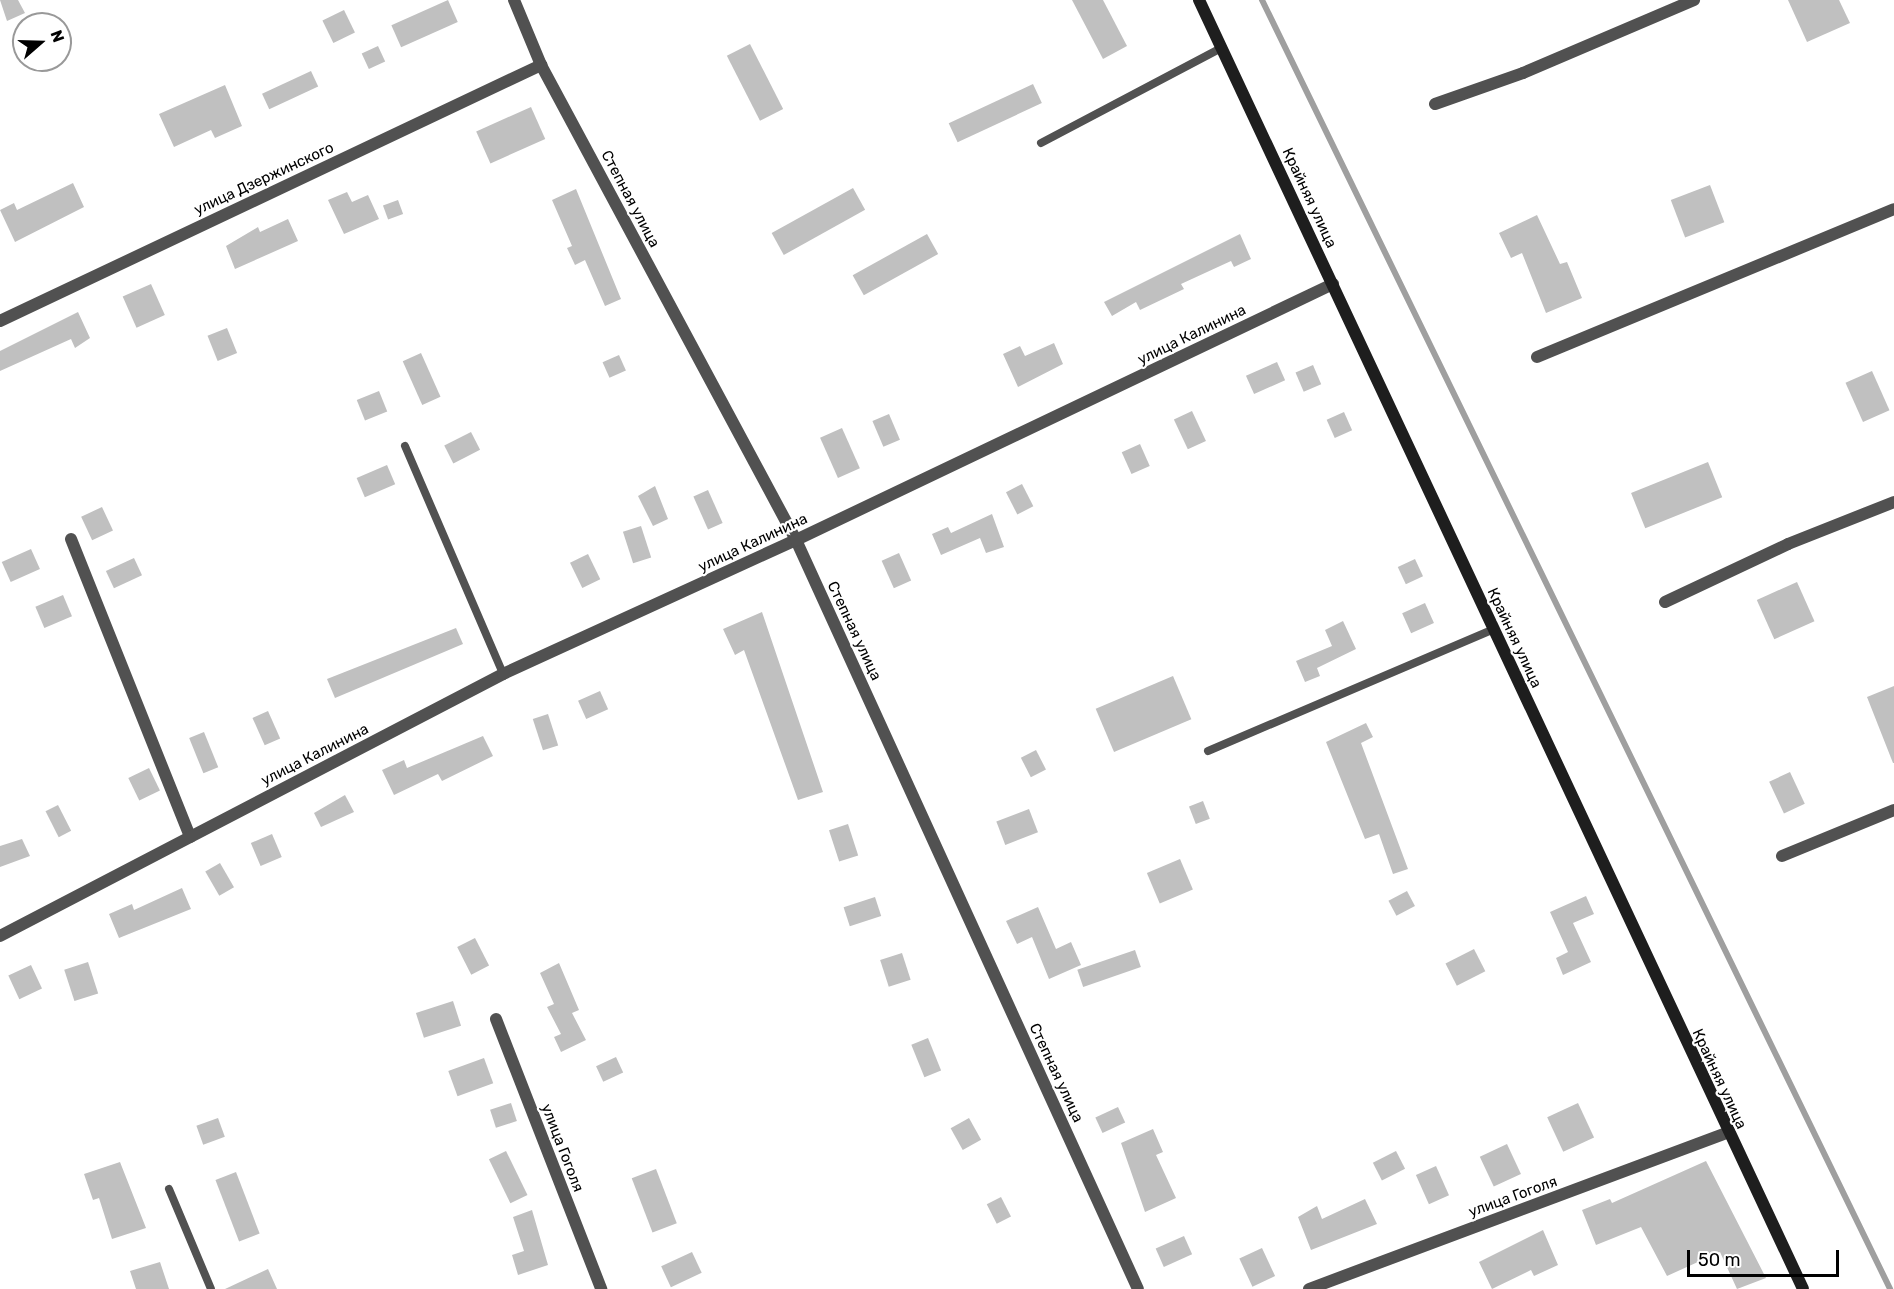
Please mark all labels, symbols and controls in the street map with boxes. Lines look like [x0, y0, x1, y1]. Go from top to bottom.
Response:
north arrow [12, 12, 72, 72]
text: N [47, 28, 68, 45]
street label: улица Дзержинского [191, 139, 337, 219]
street label: Крайняя улица [1278, 145, 1340, 251]
street label: Степная улица [597, 147, 663, 251]
street label: улица Калинина [1135, 301, 1249, 369]
street label: улица Калинина [696, 510, 810, 576]
street label: Степная улица [823, 579, 885, 683]
street label: Крайняя улица [1483, 585, 1545, 691]
street label: улица Калинина [258, 720, 372, 790]
street label: Степная улица [1025, 1021, 1087, 1125]
street label: Крайняя улица [1688, 1026, 1750, 1132]
street label: улица Гоголя [537, 1101, 587, 1195]
street label: улица Гоголя [1466, 1173, 1560, 1221]
scale bar [1690, 1238, 1842, 1276]
text: 50 m [1698, 1249, 1741, 1271]

